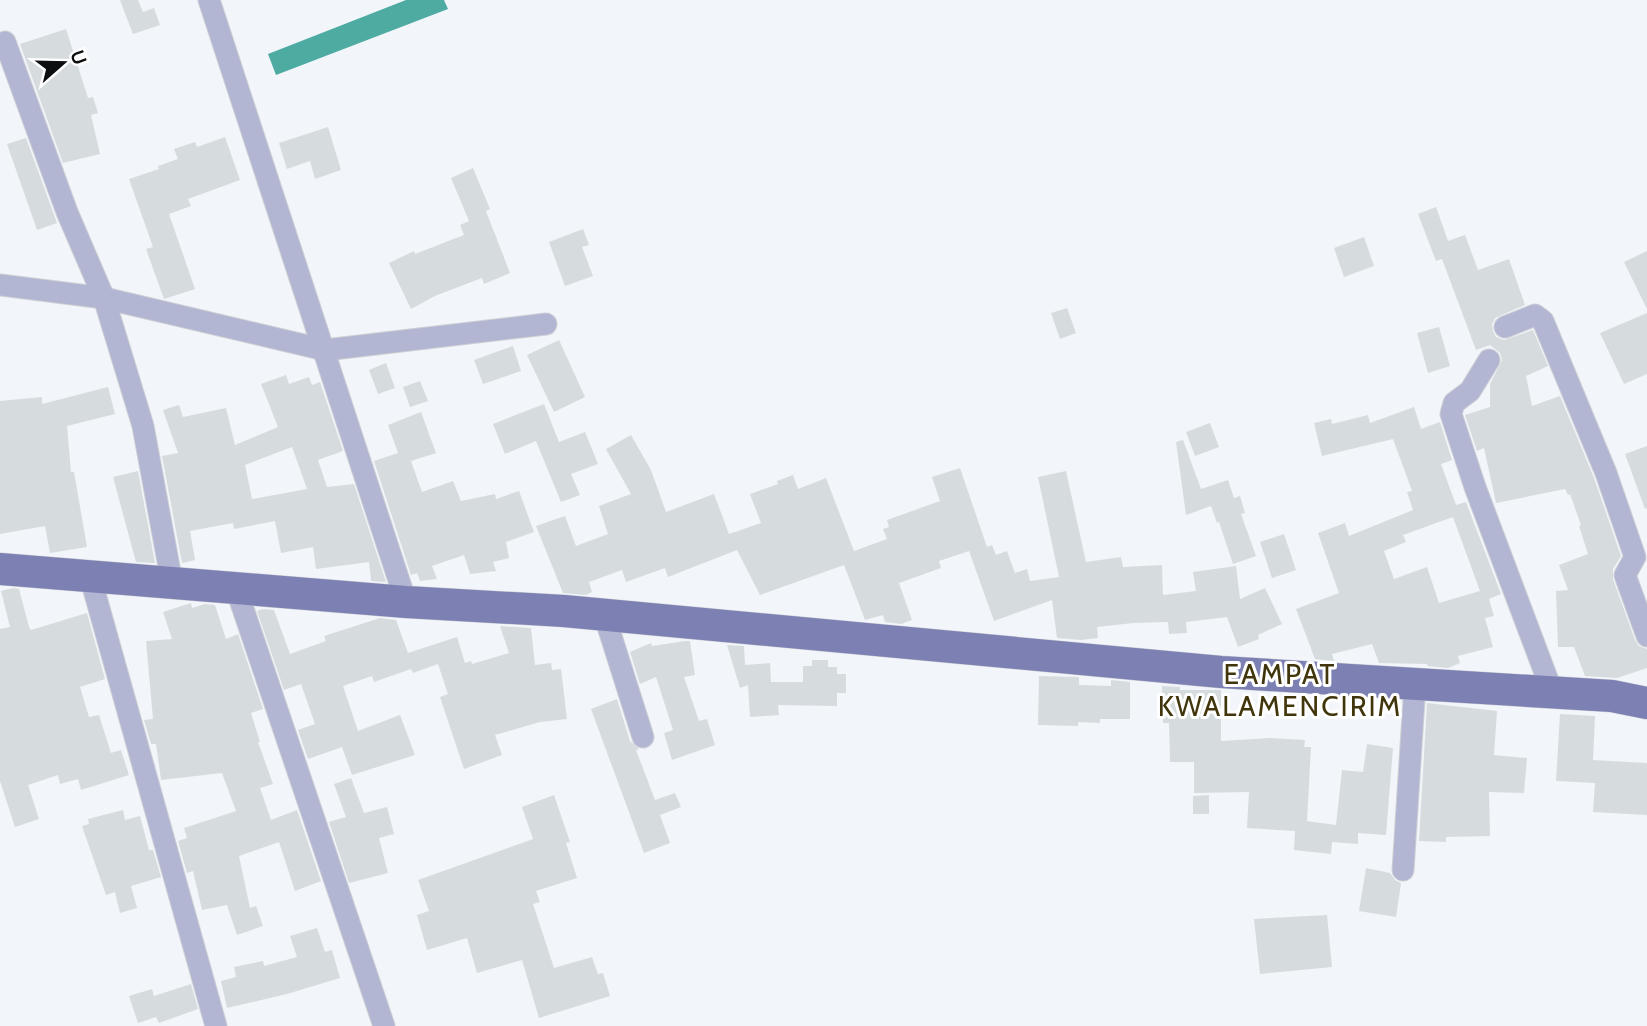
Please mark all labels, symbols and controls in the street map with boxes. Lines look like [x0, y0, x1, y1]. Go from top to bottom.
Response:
north arrow [28, 28, 98, 98]
text: U [65, 47, 92, 68]
district label: EAMPAT KWALAMENCIRIM [1158, 657, 1402, 723]

